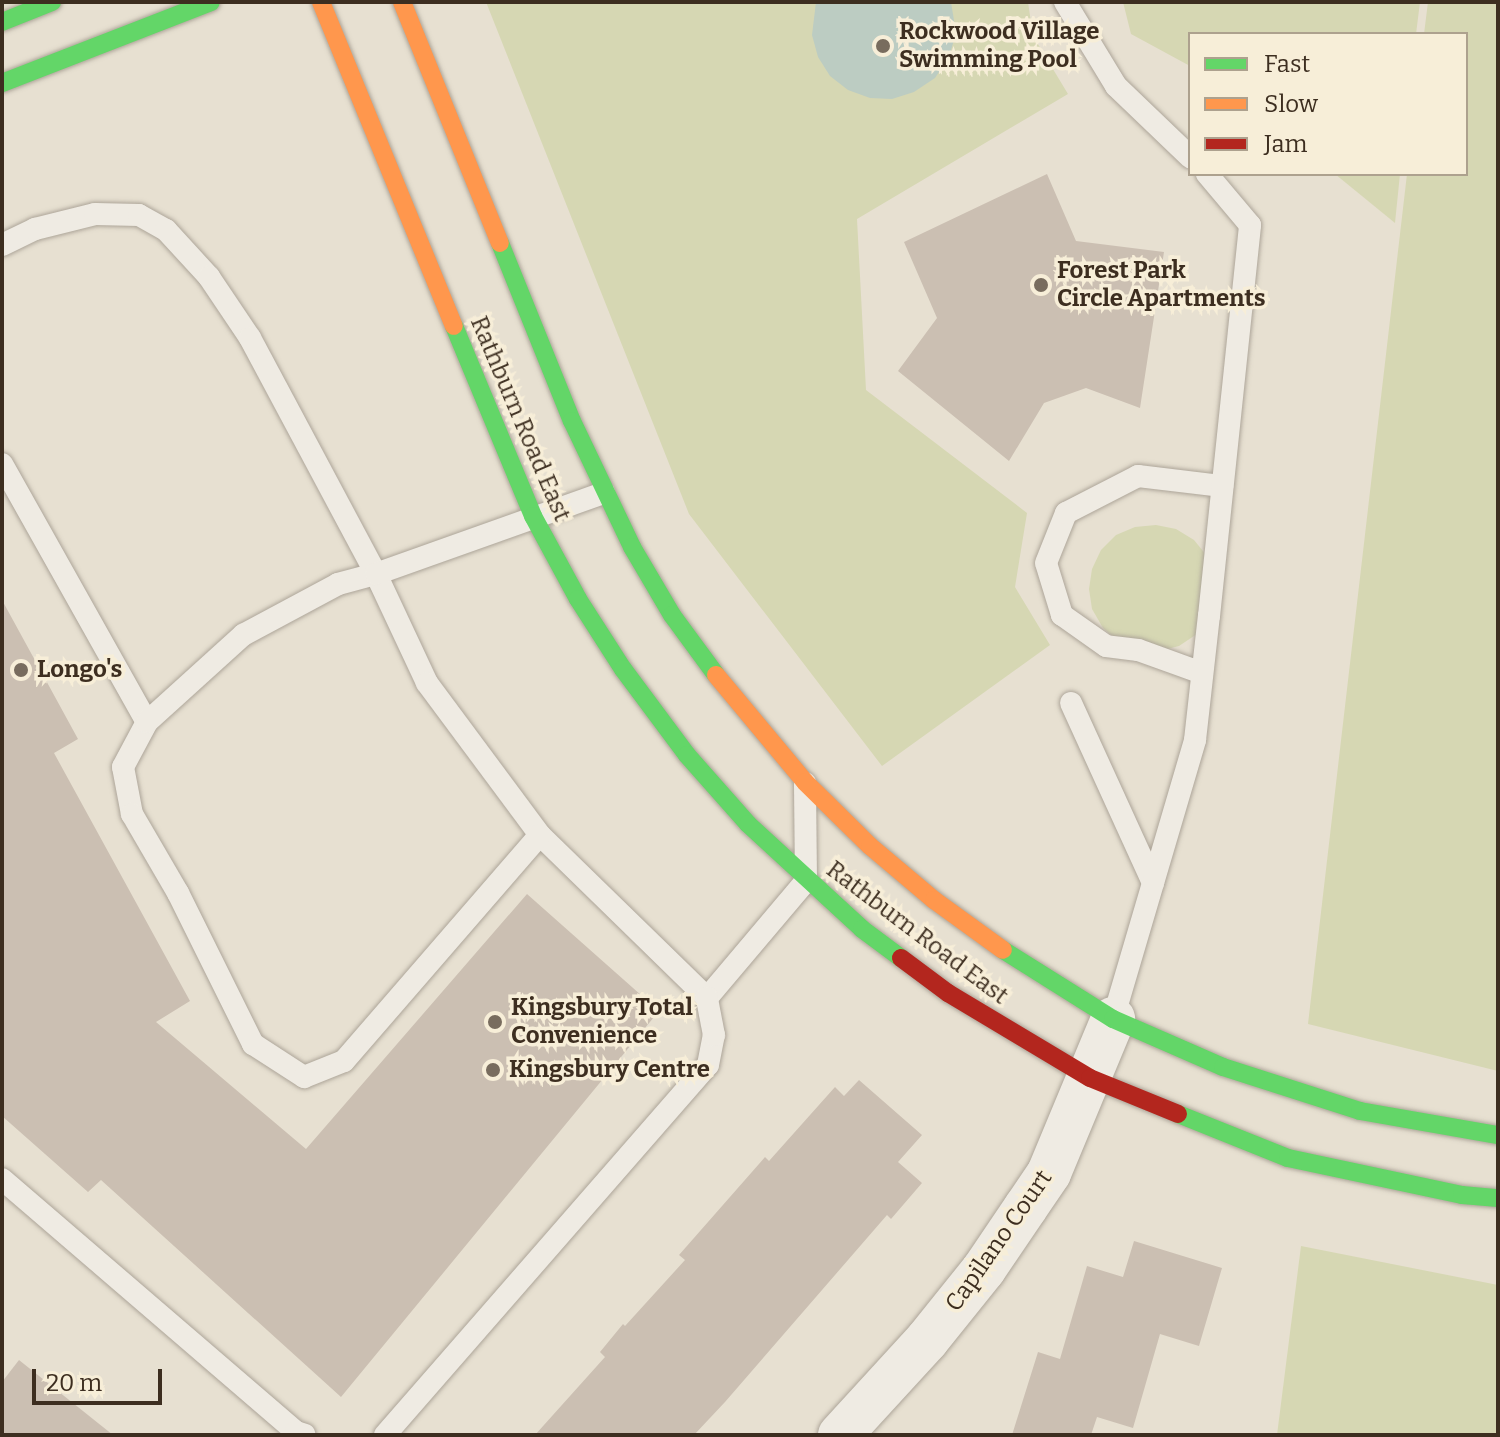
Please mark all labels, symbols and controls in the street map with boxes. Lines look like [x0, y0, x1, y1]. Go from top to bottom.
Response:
place label: Rockwood Village Swimming Pool [899, 18, 1099, 74]
legend [1188, 32, 1468, 176]
marker: Rockwood Village Swimming Pool [874, 37, 892, 55]
text: Fast [1264, 50, 1310, 78]
text: Slow [1264, 90, 1318, 118]
text: Jam [1264, 130, 1307, 158]
place label: Forest Park Circle Apartments [1057, 257, 1266, 313]
marker: Forest Park Circle Apartments [1032, 276, 1050, 294]
street label: Rathburn Road East [464, 312, 576, 526]
place label: Longo's [37, 656, 122, 684]
marker: Longo's [12, 661, 30, 679]
street label: Rathburn Road East [821, 855, 1013, 1011]
place label: Kingsbury Total Convenience [511, 994, 693, 1050]
marker: Kingsbury Total Convenience [486, 1013, 504, 1031]
place label: Kingsbury Centre [509, 1056, 710, 1084]
marker: Kingsbury Centre [484, 1061, 502, 1079]
street label: Capilano Court [940, 1165, 1058, 1317]
scale bar [36, 1353, 166, 1403]
text: 20 m [46, 1369, 102, 1397]

